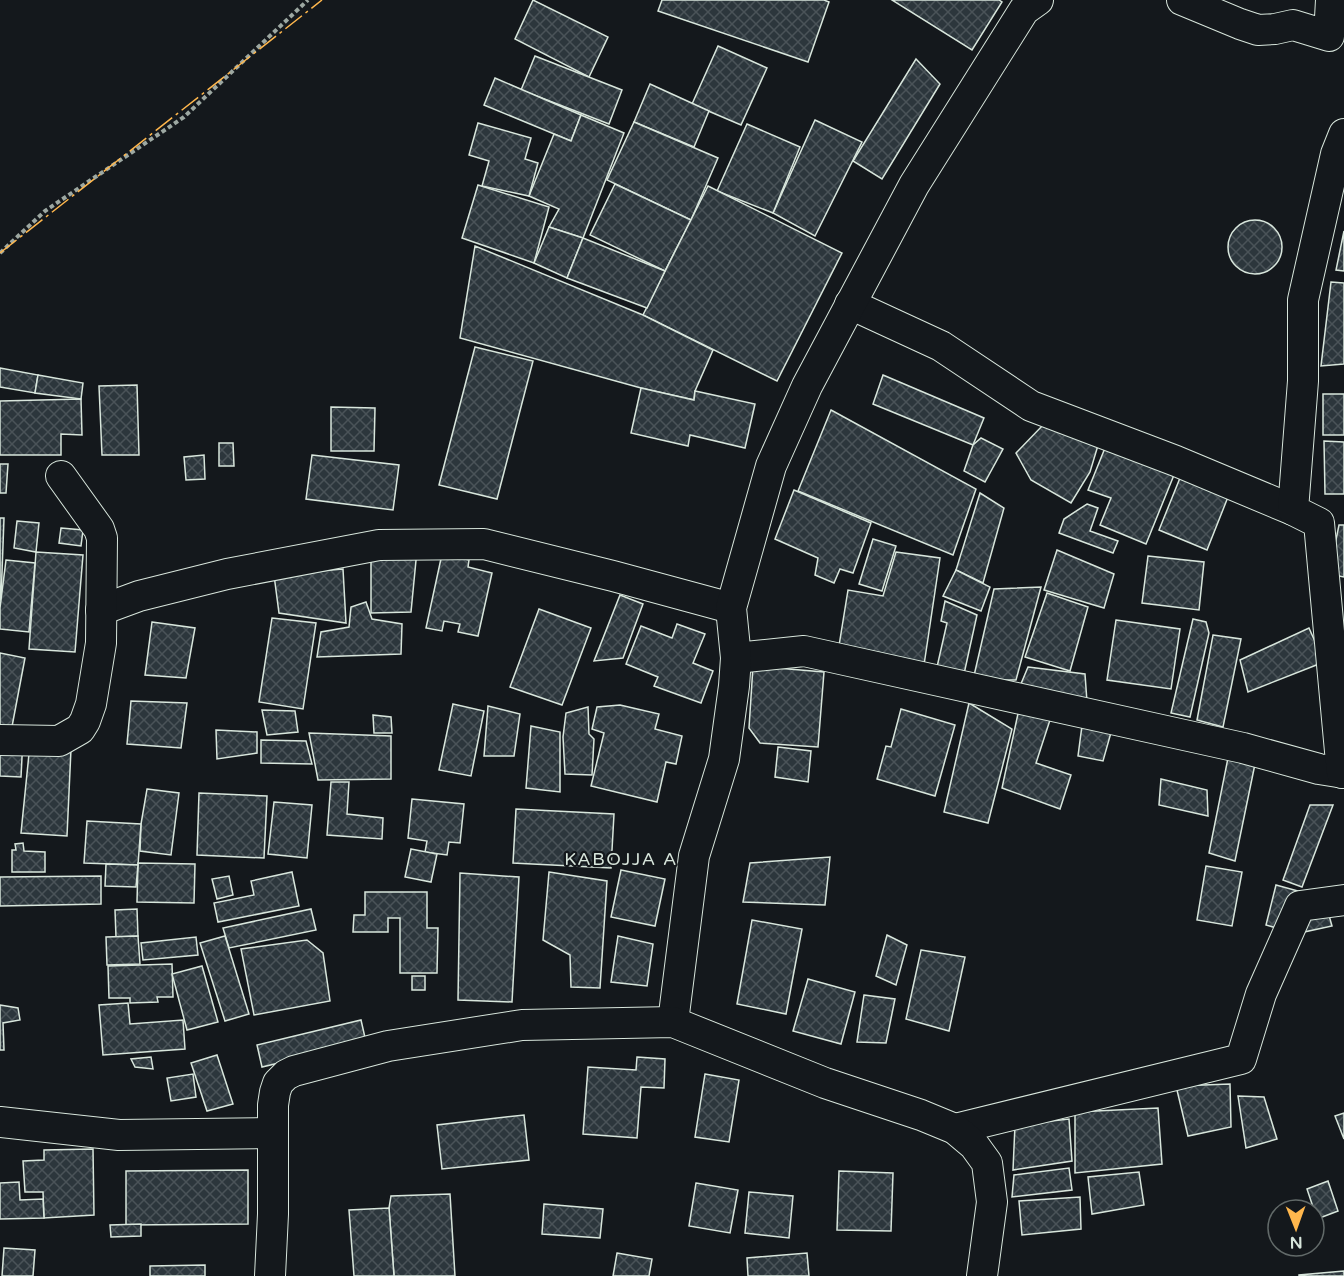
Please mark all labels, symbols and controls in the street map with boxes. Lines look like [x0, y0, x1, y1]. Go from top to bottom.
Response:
district label: KABOJJA A [564, 848, 678, 870]
north arrow [1266, 1198, 1326, 1258]
text: N [1290, 1232, 1303, 1252]

